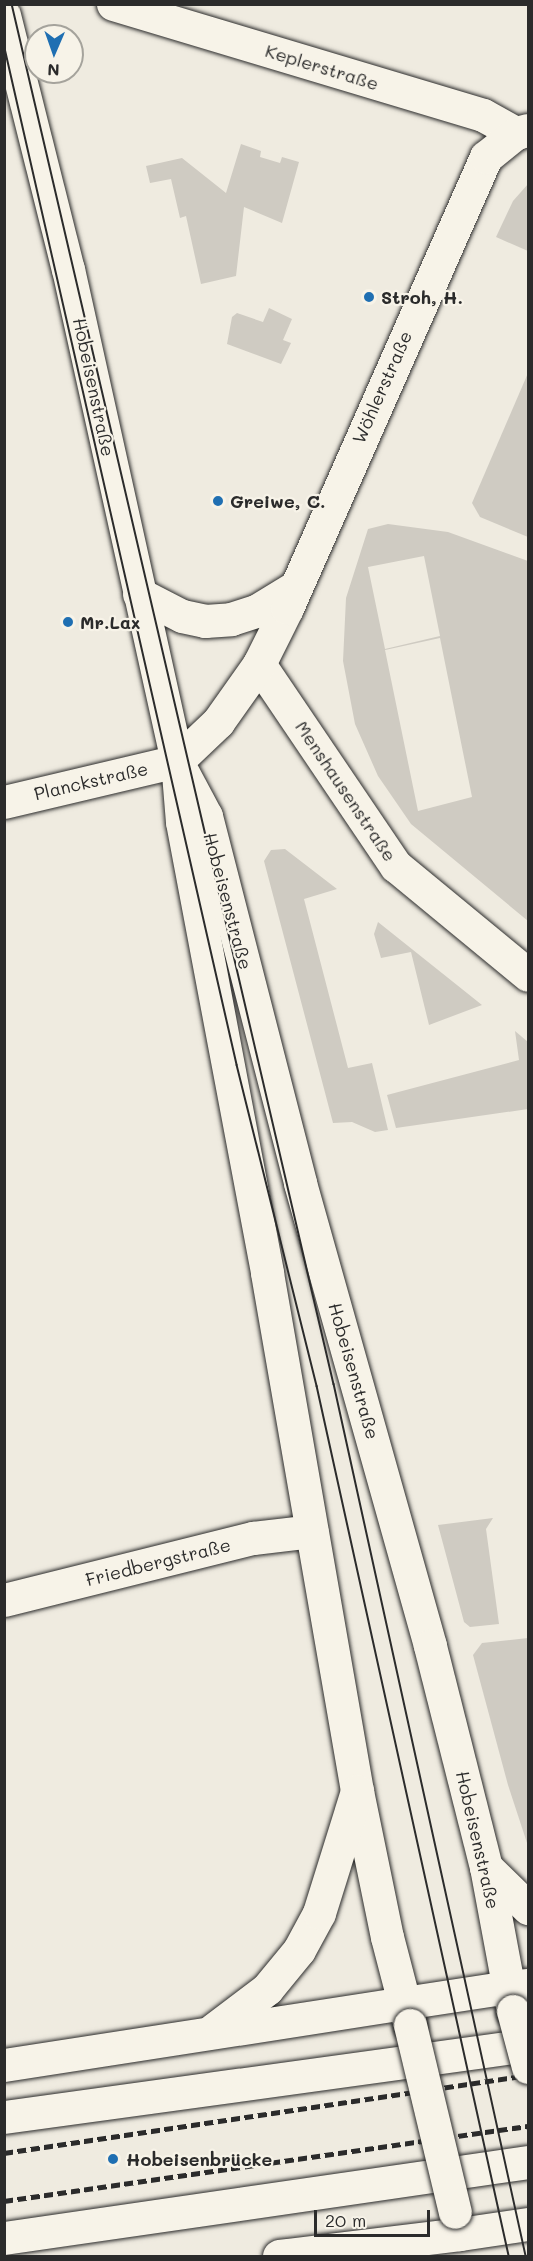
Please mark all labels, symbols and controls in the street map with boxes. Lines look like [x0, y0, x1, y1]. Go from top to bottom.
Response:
north arrow [24, 24, 84, 84]
street label: Keplerstraße [263, 40, 381, 94]
text: N [47, 60, 60, 81]
place label: Stroh, H. [381, 286, 463, 308]
marker: Stroh, H. [362, 290, 376, 304]
street label: Hobeisenstraße [69, 316, 119, 458]
street label: Wöhlerstraße [348, 327, 416, 447]
place label: Greiwe, C. [230, 490, 326, 512]
marker: Greiwe, C. [211, 494, 225, 508]
place label: Mr.Lax [80, 611, 140, 633]
marker: Mr.Lax [61, 615, 75, 629]
street label: Menshausenstraße [291, 717, 401, 865]
street label: Planckstraße [32, 757, 150, 805]
street label: Hobeisenstraße [199, 830, 257, 972]
street label: Hobeisenstraße [324, 1300, 384, 1442]
street label: Friedbergstraße [83, 1534, 233, 1590]
street label: Hobeisenstraße [452, 1769, 504, 1911]
place label: Hobeisenbrücke [126, 2148, 272, 2170]
marker: Hobeisenbrücke [104, 2150, 122, 2168]
scale bar [317, 2198, 432, 2236]
text: 20 m [325, 2208, 366, 2232]

